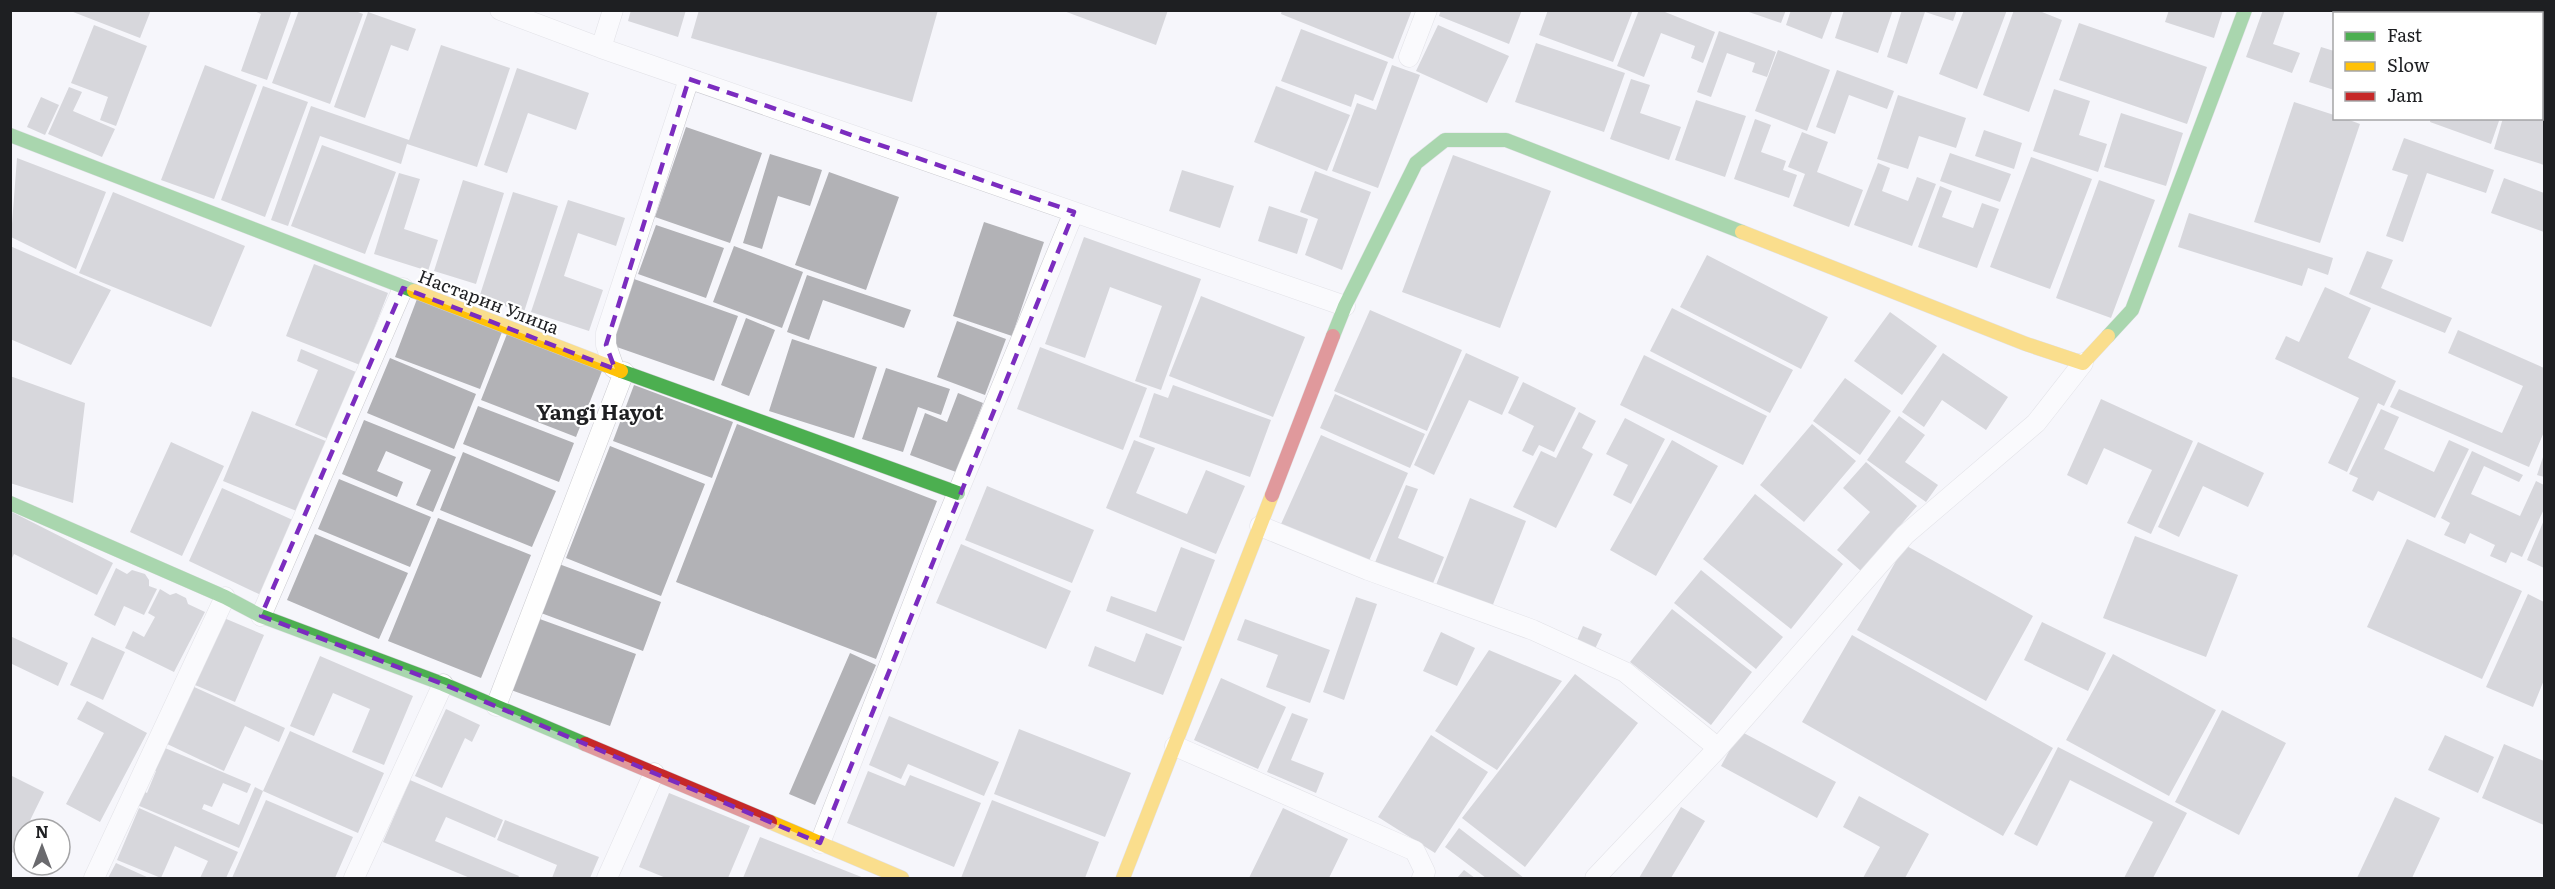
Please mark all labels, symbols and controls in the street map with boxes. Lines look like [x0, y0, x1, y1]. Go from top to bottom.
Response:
legend [2333, 12, 2543, 120]
text: Fast [2387, 21, 2423, 48]
text: Slow [2387, 51, 2430, 78]
text: Jam [2387, 81, 2423, 108]
street label: Настарин Улица [415, 262, 564, 340]
district label: Yangi Hayot [536, 395, 665, 426]
north arrow [12, 817, 72, 877]
text: N [35, 819, 49, 843]

